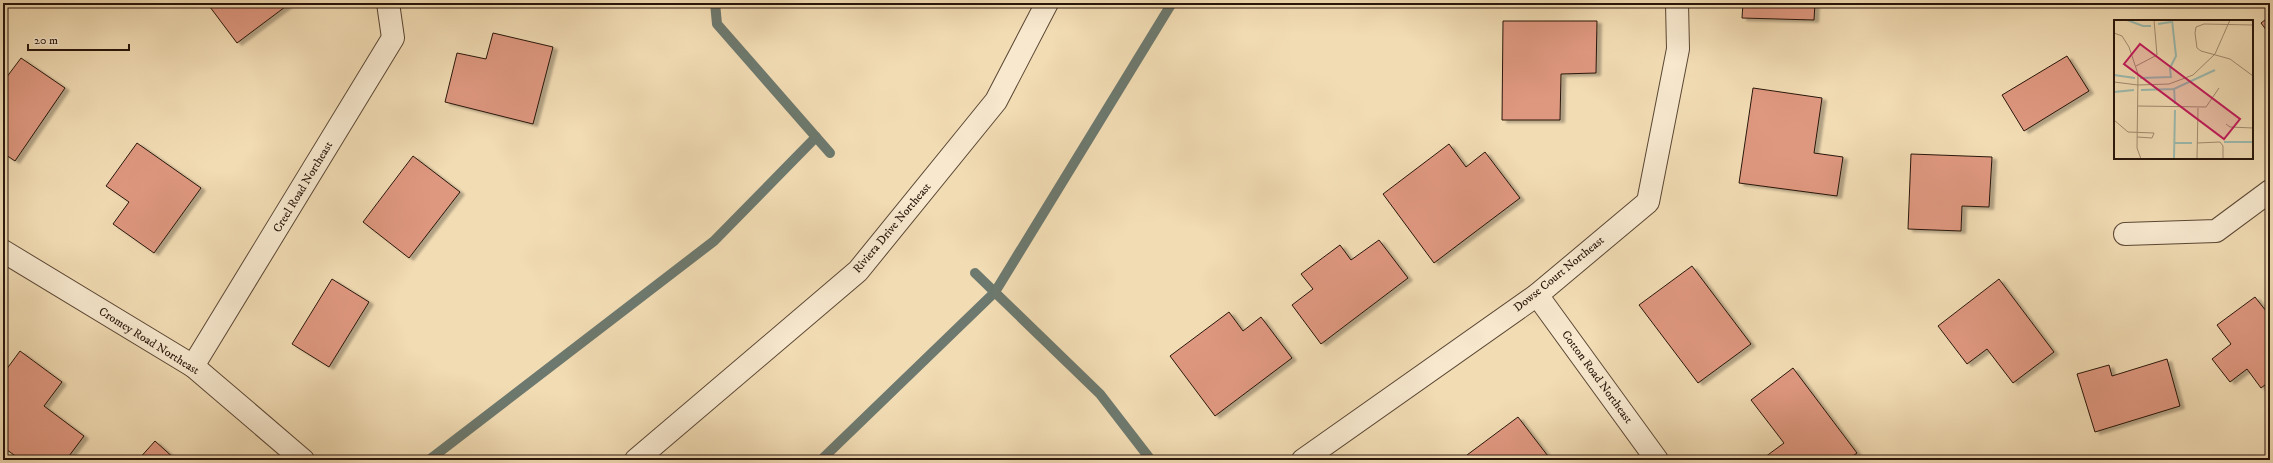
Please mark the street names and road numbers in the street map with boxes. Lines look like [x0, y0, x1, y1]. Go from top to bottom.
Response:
street label: Creel Road Northeast [270, 139, 336, 235]
street label: Riviera Drive Northeast [850, 180, 934, 276]
street label: Dowse Court Northeast [1511, 233, 1607, 315]
street label: Cromey Road Northeast [96, 304, 202, 378]
street label: Cotton Road Northeast [1558, 327, 1636, 427]

